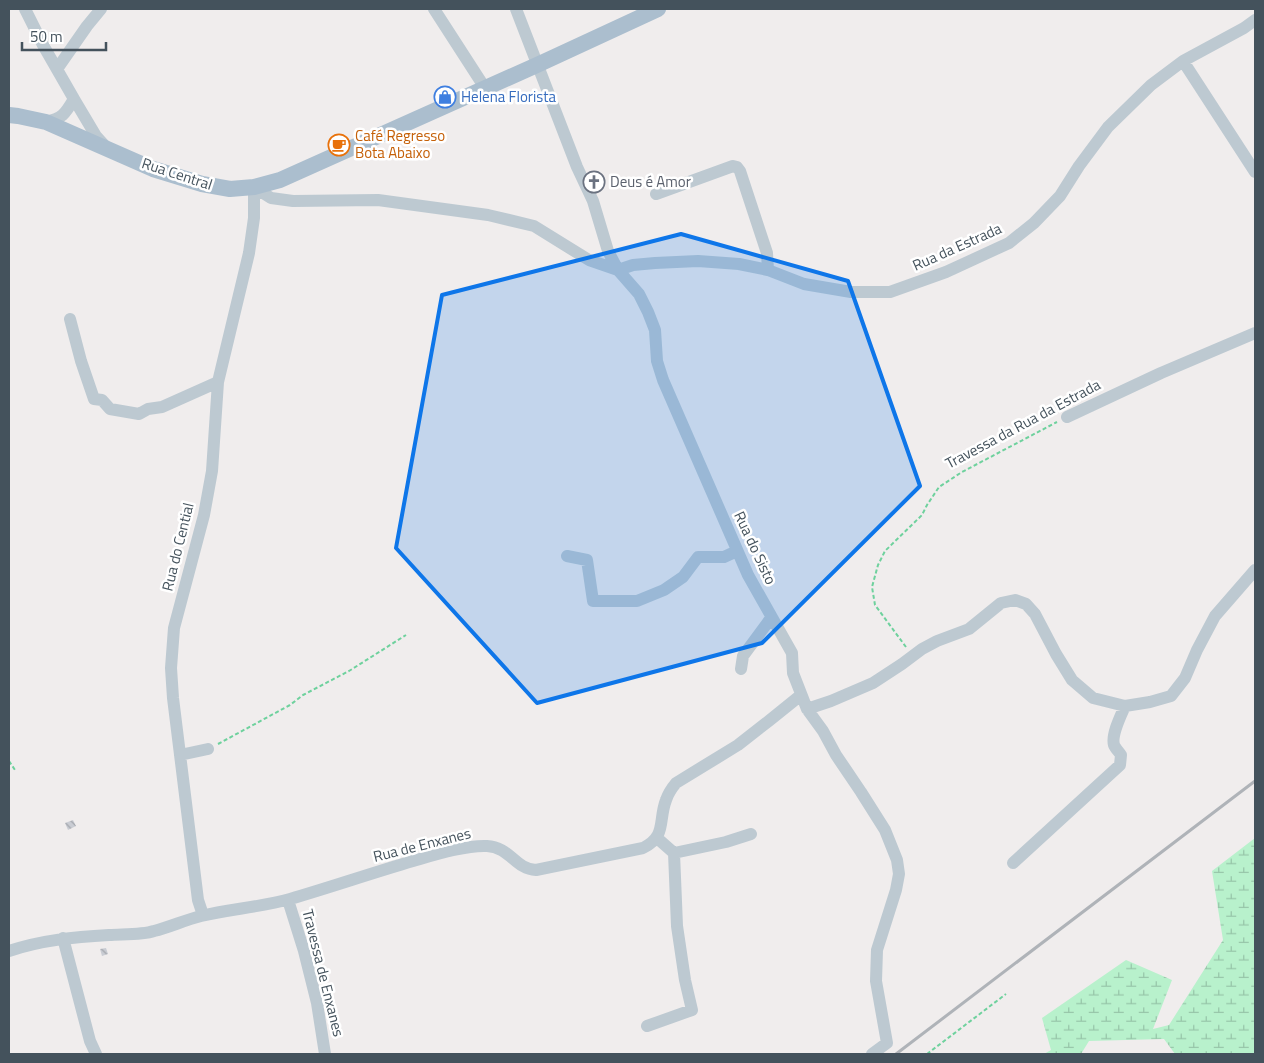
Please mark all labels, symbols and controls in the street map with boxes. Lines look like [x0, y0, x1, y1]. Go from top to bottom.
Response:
scale bar [22, 20, 106, 52]
text: 50 m [30, 25, 63, 48]
shop icon: Helena Florista [433, 85, 457, 109]
place label: Helena Florista [461, 85, 557, 108]
place label: Café Regresso Bota Abaixo [355, 124, 445, 164]
cafe icon: Café Regresso Bota Abaixo [327, 133, 351, 157]
street label: Rua Central [139, 151, 215, 196]
church icon: Deus é Amor [582, 170, 606, 194]
place label: Deus é Amor [610, 170, 691, 193]
street label: Rua da Estrada [909, 216, 1005, 276]
street label: Travessa da Rua da Estrada [941, 373, 1105, 474]
street label: Rua do Cential [155, 500, 200, 593]
street label: Rua do Sisto [728, 507, 783, 588]
street label: Rua de Enxanes [371, 821, 473, 868]
street label: Travessa de Enxanes [297, 907, 350, 1039]

